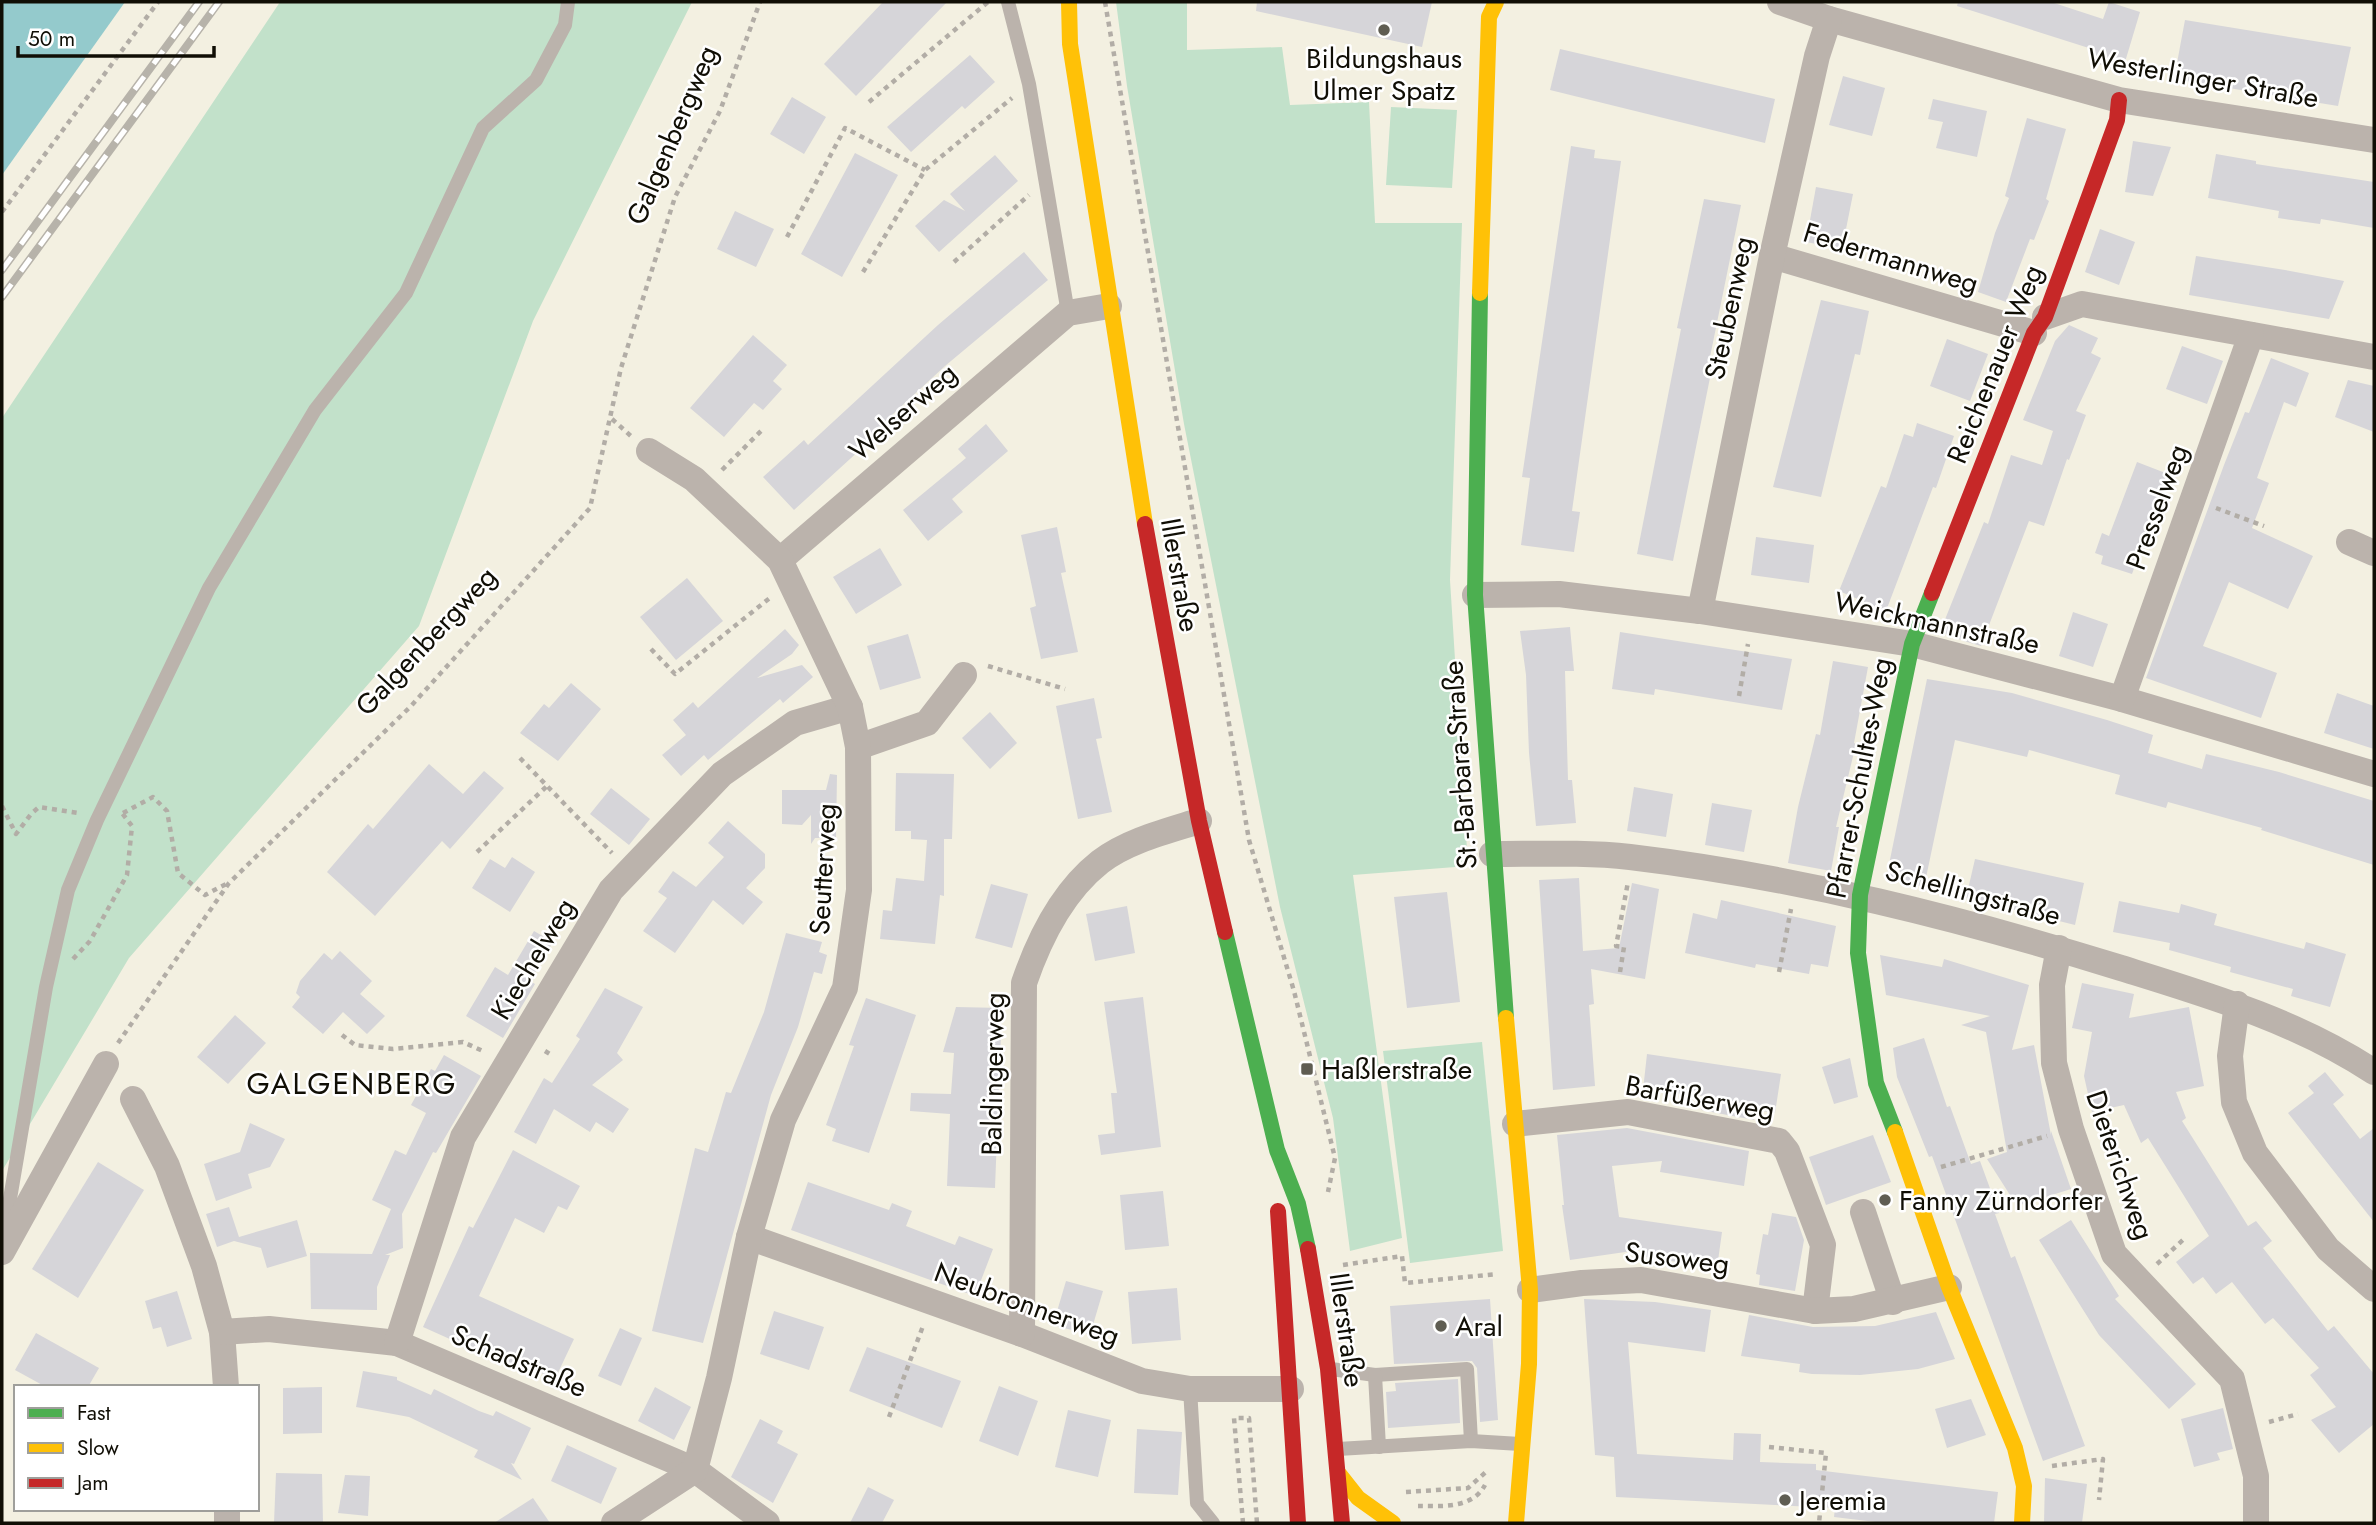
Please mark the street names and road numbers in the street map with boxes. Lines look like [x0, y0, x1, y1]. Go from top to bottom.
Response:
street label: Westerlinger Straße [2084, 37, 2322, 119]
street label: Galgenbergweg [616, 39, 728, 231]
street label: Federmannweg [1798, 212, 1984, 304]
street label: Steubenweg [1694, 233, 1764, 383]
street label: Reichenauer Weg [1936, 258, 2054, 470]
street label: Welserweg [840, 353, 966, 471]
street label: Presselweg [2115, 439, 2199, 575]
street label: Illerstraße [1150, 515, 1210, 635]
street label: Galgenbergweg [346, 557, 506, 725]
street label: Weickmannstraße [1831, 581, 2043, 665]
street label: Pfarrer-Schultes-Weg [1816, 654, 1902, 902]
street label: St.-Barbara-Straße [1432, 659, 1488, 871]
street label: Seutterweg [799, 802, 847, 936]
street label: Schellingstraße [1881, 850, 2065, 936]
street label: Kiechelweg [481, 890, 585, 1028]
street label: Baldingerweg [971, 992, 1015, 1156]
street label: Barfüßerweg [1622, 1065, 1778, 1131]
street label: Dieterichweg [2075, 1085, 2165, 1245]
street label: Susoweg [1622, 1231, 1732, 1285]
street label: Neubronnerweg [929, 1251, 1125, 1357]
street label: Illerstraße [1319, 1270, 1375, 1390]
street label: Schadstraße [445, 1314, 593, 1408]

